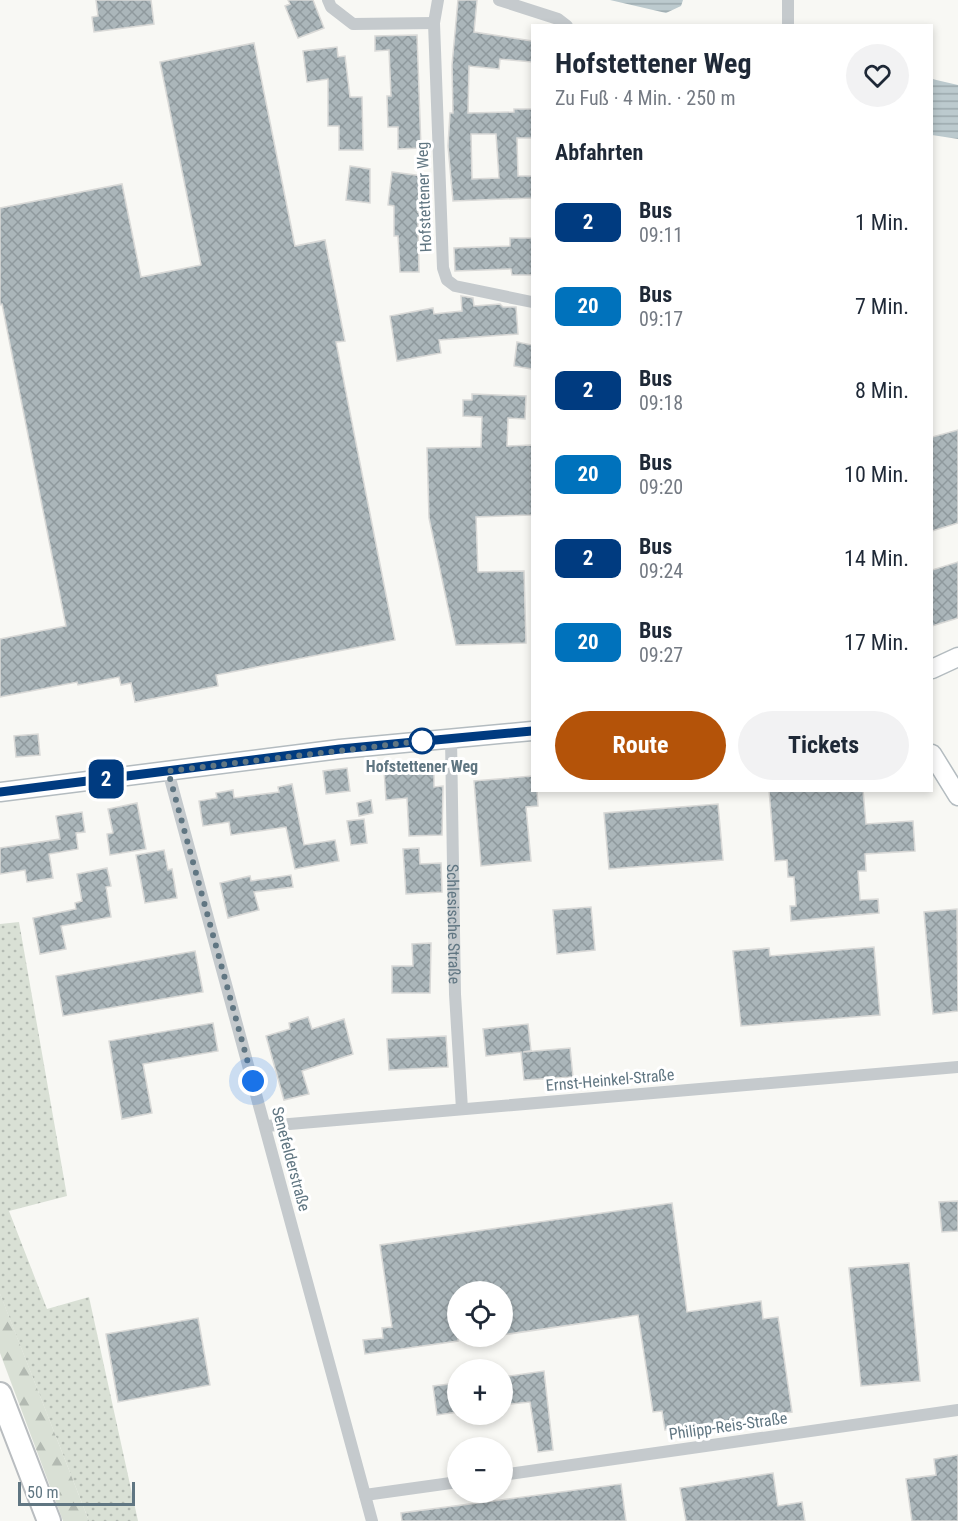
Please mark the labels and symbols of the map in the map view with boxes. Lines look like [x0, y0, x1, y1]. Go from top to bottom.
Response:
street label: Hofstettener Weg [413, 141, 435, 253]
marker: Hofstettener Weg [409, 728, 435, 754]
place label: Hofstettener Weg [366, 757, 478, 776]
line badge: 2 [86, 760, 126, 798]
street label: Schlesische Straße [443, 864, 464, 984]
street label: Ernst-Heinkel-Straße [545, 1065, 675, 1095]
your location [238, 1066, 268, 1096]
street label: Senefelderstraße [268, 1105, 314, 1213]
street label: Philipp-Reis-Straße [668, 1408, 788, 1444]
scale bar [18, 1479, 135, 1506]

